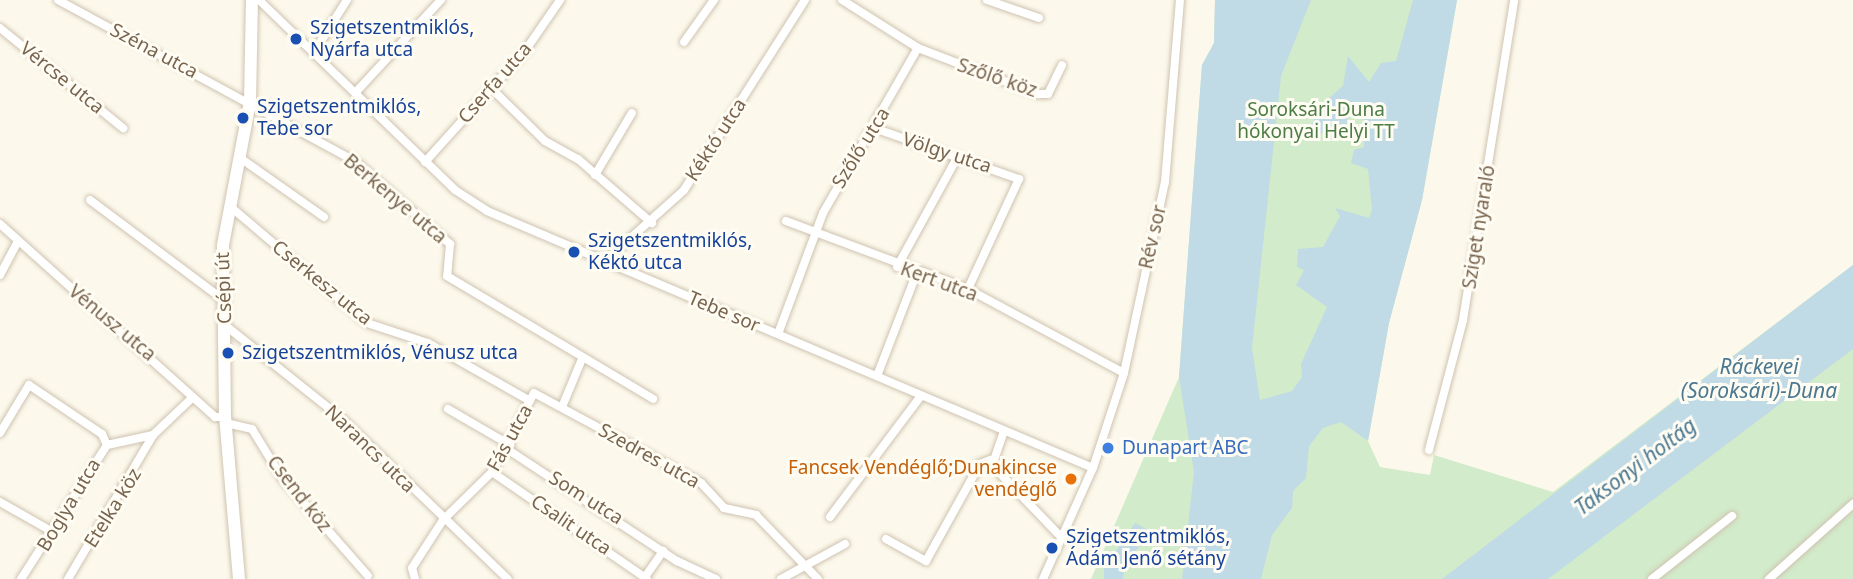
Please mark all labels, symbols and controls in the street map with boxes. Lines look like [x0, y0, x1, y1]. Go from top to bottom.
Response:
place label: Szigetszentmiklós, Nyárfa utca [310, 17, 474, 61]
street label: Széna utca [106, 18, 202, 84]
marker: Szigetszentmiklós, Nyárfa utca [288, 31, 304, 47]
street label: Vércse utca [15, 37, 109, 119]
street label: Cserfa utca [454, 38, 536, 128]
street label: Szőlő köz [954, 54, 1040, 102]
street label: Kéktó utca [681, 94, 751, 186]
place label: Szigetszentmiklós, Tebe sor [257, 96, 421, 140]
park label: Soroksári-Duna hókonyai Helyi TT [1237, 99, 1395, 143]
street label: Szőlő utca [827, 104, 895, 192]
marker: Szigetszentmiklós, Tebe sor [235, 110, 251, 126]
street label: Völgy utca [900, 128, 994, 178]
street label: Berkenye utca [339, 149, 451, 249]
street label: Sziget nyaraló [1458, 163, 1500, 291]
street label: Rév sor [1135, 203, 1171, 271]
place label: Szigetszentmiklós, Kéktó utca [588, 230, 752, 274]
street label: Cserkesz utca [267, 236, 377, 330]
marker: Szigetszentmiklós, Kéktó utca [566, 244, 582, 260]
street label: Csépi út [211, 252, 237, 324]
street label: Kert utca [897, 258, 981, 306]
street label: Vénusz utca [64, 280, 160, 366]
street label: Tebe sor [685, 287, 763, 337]
place label: Szigetszentmiklós, Vénusz utca [242, 342, 518, 364]
marker: Szigetszentmiklós, Vénusz utca [220, 345, 236, 361]
water label: Ráckevei (Soroksári)-Duna [1681, 353, 1837, 403]
street label: Narancs utca [320, 400, 420, 498]
street label: Fás utca [482, 401, 538, 475]
water label: Taksonyi holtág [1569, 412, 1701, 520]
street label: Szedres utca [594, 419, 704, 493]
place label: Dunapart ABC [1122, 437, 1249, 459]
marker: Dunapart ABC [1100, 440, 1116, 456]
street label: Csend köz [262, 451, 336, 537]
street label: Boglya utca [32, 455, 106, 555]
place label: Fancsek Vendéglő;Dunakincse vendéglő [788, 457, 1057, 501]
street label: Etelka köz [80, 464, 146, 552]
street label: Som utca [545, 466, 627, 530]
marker: Fancsek Vendéglő;Dunakincse vendéglő [1063, 471, 1079, 487]
street label: Csalit utca [527, 490, 615, 560]
place label: Szigetszentmiklós, Ádám Jenő sétány [1066, 526, 1230, 570]
marker: Szigetszentmiklós, Ádám Jenő sétány [1044, 540, 1060, 556]

